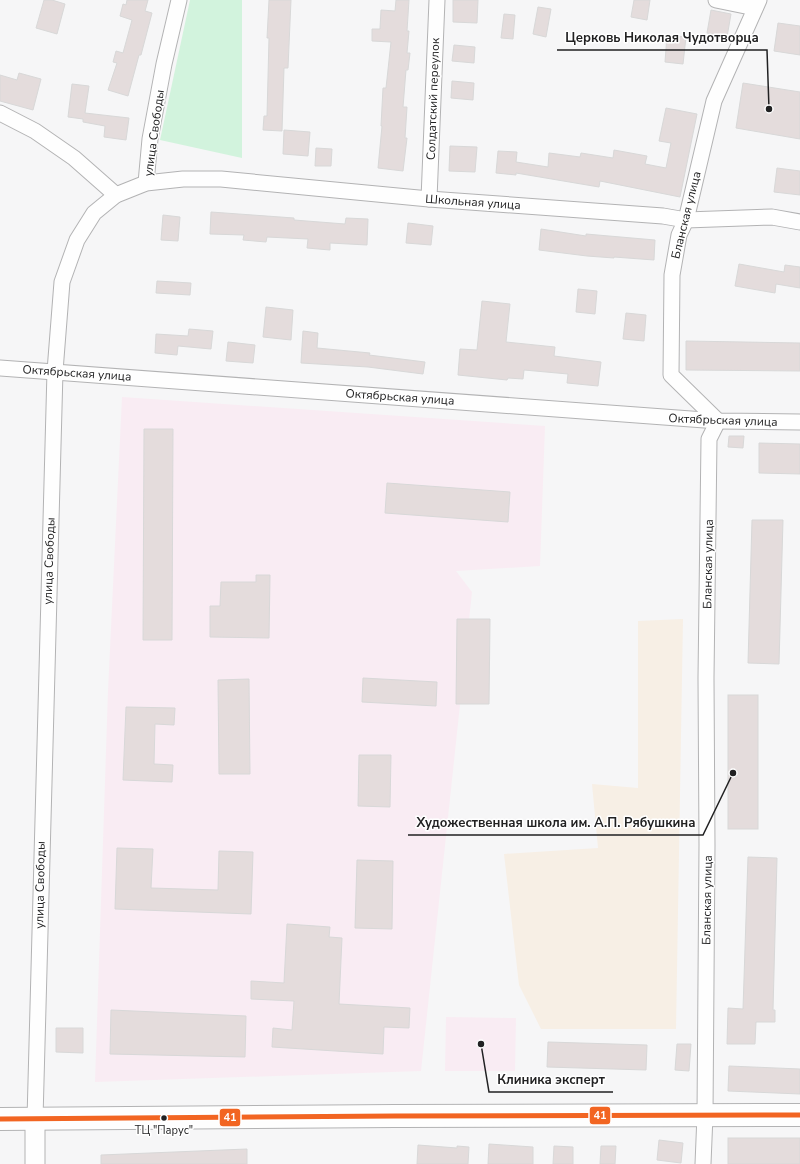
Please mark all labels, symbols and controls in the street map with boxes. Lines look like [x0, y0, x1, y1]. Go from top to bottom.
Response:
callout: Церковь Николая Чудотворца [557, 25, 767, 50]
text: Церковь Николая Чудотворца [565, 29, 759, 47]
street label: Солдатский переулок [423, 37, 443, 160]
street label: улица Свободы [140, 89, 168, 177]
street label: Бланская улица [667, 169, 705, 261]
street label: Школьная улица [425, 191, 521, 213]
street label: Октябрьская улица [22, 361, 132, 385]
street label: Октябрьская улица [345, 385, 455, 409]
street label: Октябрьская улица [668, 410, 778, 430]
street label: улица Свободы [39, 517, 59, 605]
street label: Бланская улица [699, 519, 717, 609]
callout: Художественная школа им. А.П. Рябушкина [408, 810, 703, 835]
text: Художественная школа им. А.П. Рябушкина [416, 814, 695, 832]
street label: улица Свободы [31, 841, 49, 929]
street label: Бланская улица [698, 855, 716, 945]
callout: Клиника эксперт [489, 1067, 613, 1092]
text: Клиника эксперт [497, 1071, 606, 1089]
line badge: 41 [589, 1106, 611, 1125]
line badge: 41 [219, 1108, 241, 1127]
text: 41 [593, 1108, 607, 1123]
text: 41 [223, 1110, 237, 1125]
marker: ТЦ "Парус" [159, 1113, 169, 1123]
place label: ТЦ "Парус" [135, 1123, 193, 1138]

